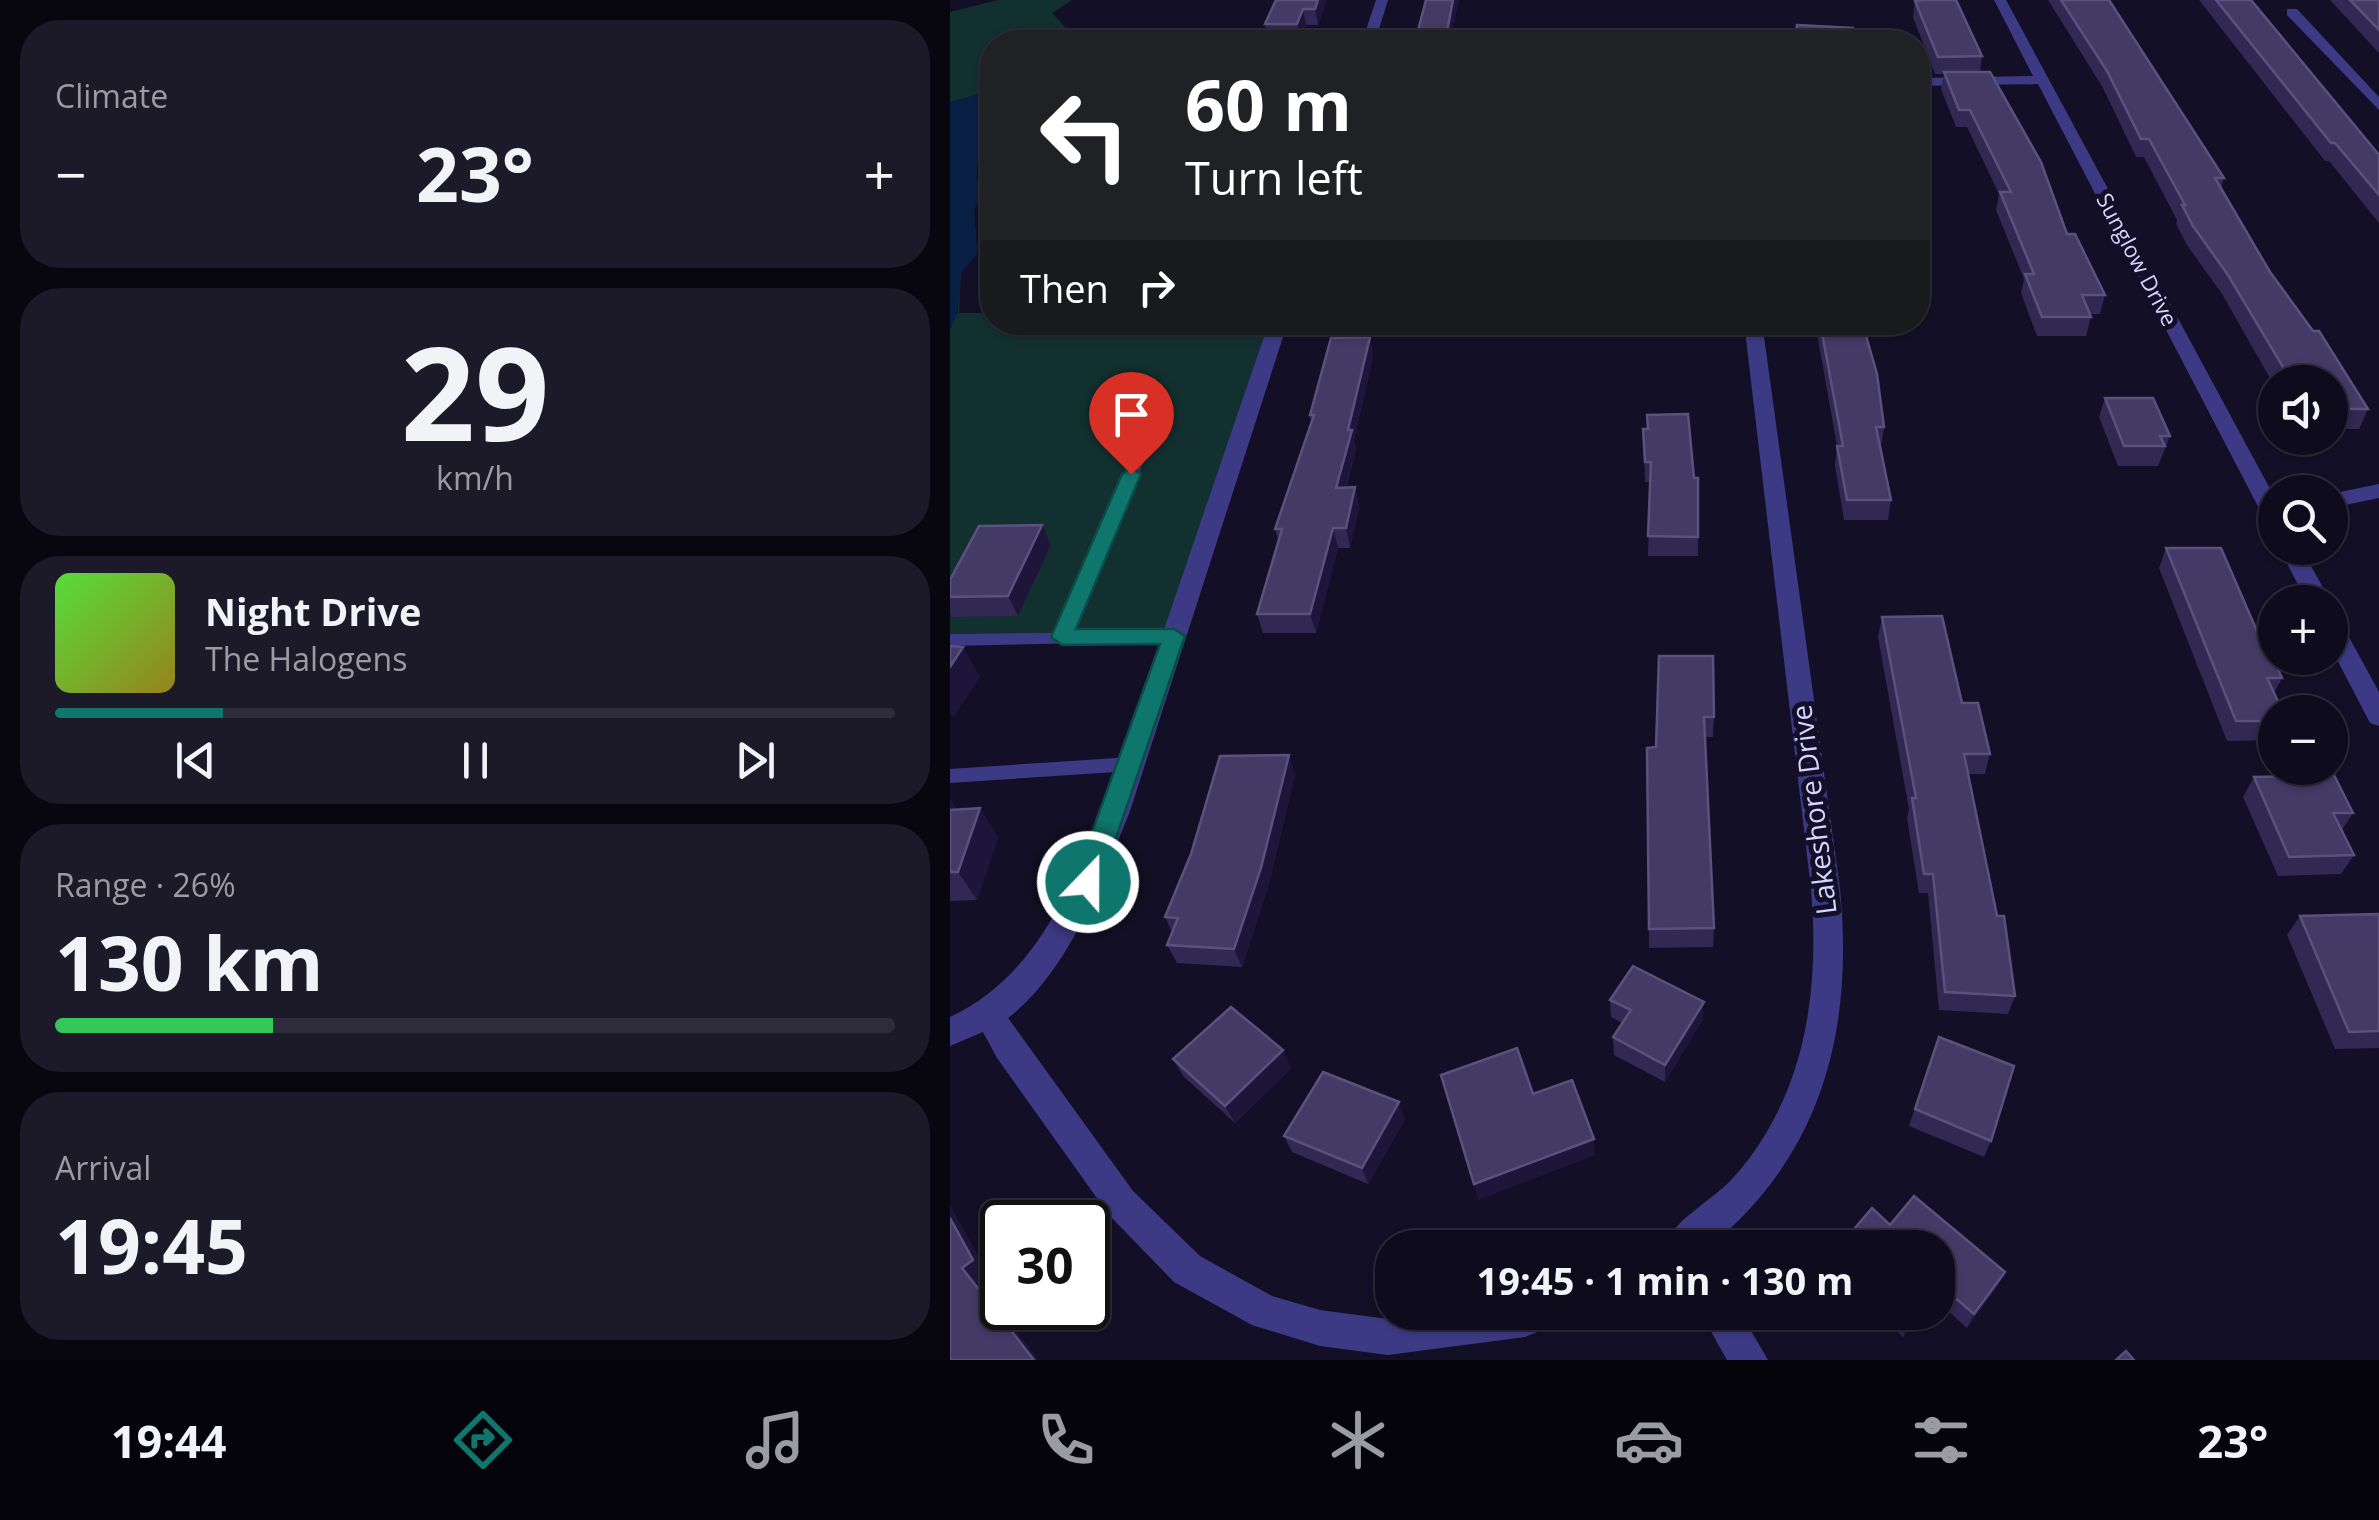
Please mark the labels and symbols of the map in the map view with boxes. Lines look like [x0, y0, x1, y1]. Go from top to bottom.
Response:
street label: Sunglow Drive [2090, 187, 2186, 331]
pin [1089, 372, 1174, 475]
street label: Lakeshore Drive [1781, 703, 1845, 917]
position arrow [1036, 830, 1140, 934]
speed limit sign: 30 [980, 1200, 1110, 1330]

